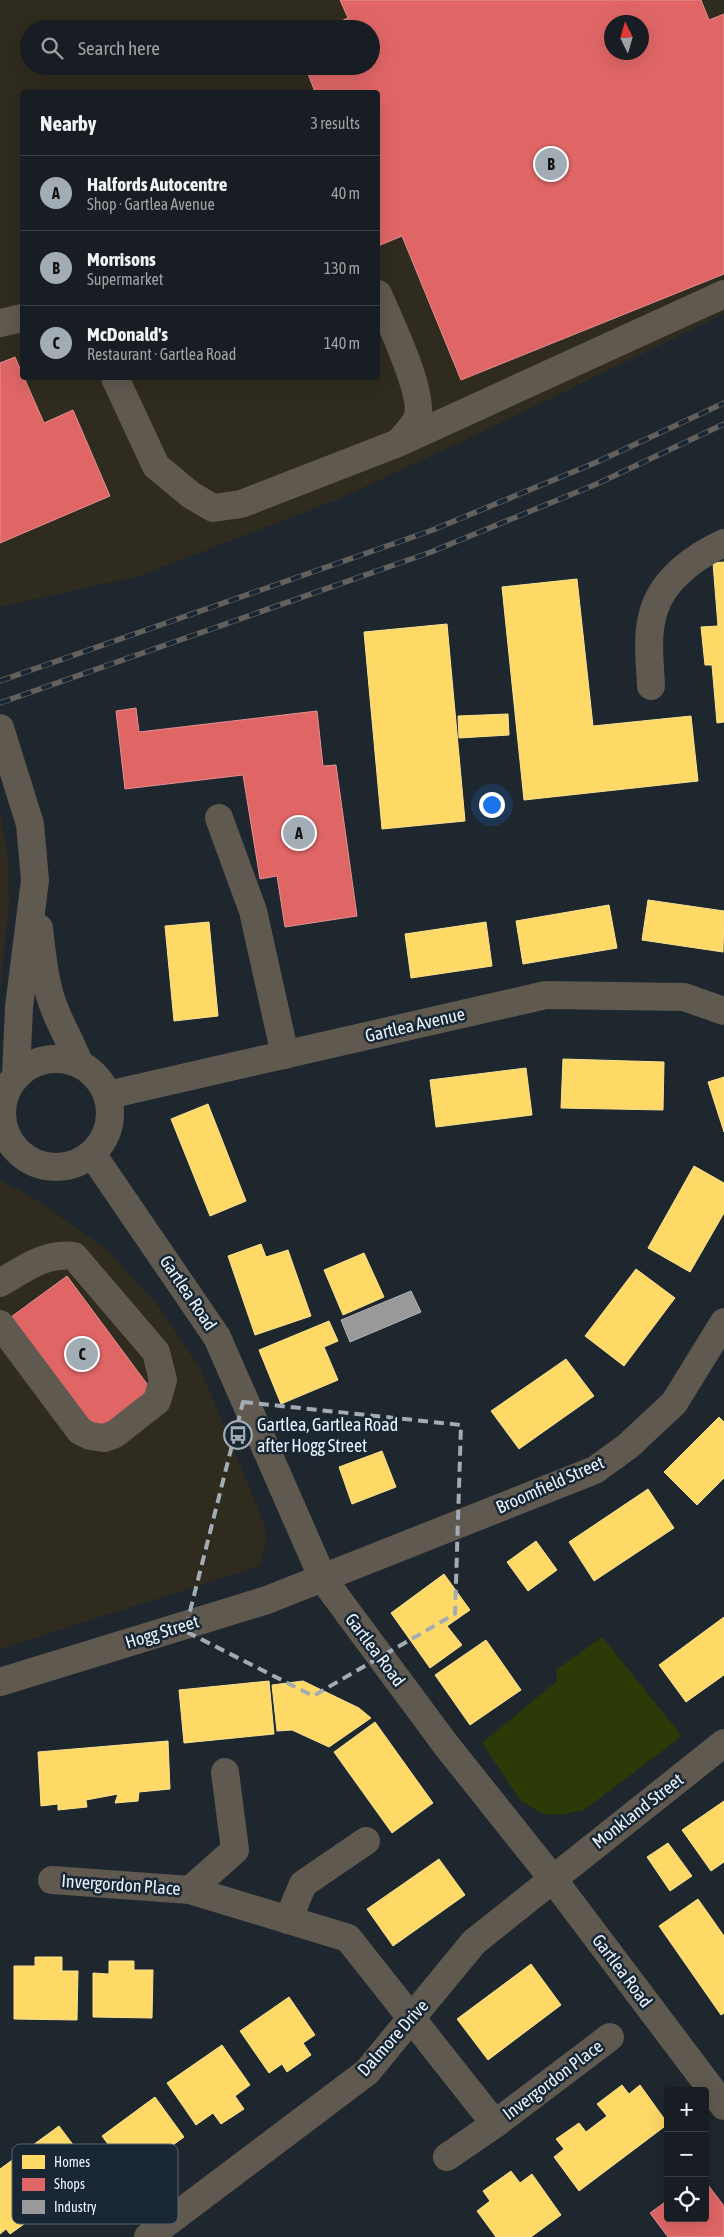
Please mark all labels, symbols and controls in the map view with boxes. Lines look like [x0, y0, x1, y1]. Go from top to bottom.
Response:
north arrow [604, 15, 649, 60]
search box [20, 20, 380, 75]
icon: search [38, 34, 66, 62]
text: Search here [78, 37, 160, 59]
text: Nearby [40, 111, 96, 135]
text: 3 results [310, 114, 360, 132]
pin: B [535, 145, 567, 183]
text: Halfords Autocentre [87, 173, 227, 195]
text: A [52, 184, 60, 202]
text: 40 m [331, 184, 360, 202]
text: Shop · Gartlea Avenue [87, 195, 215, 213]
text: Morrisons [87, 248, 156, 270]
text: B [52, 259, 60, 277]
text: 130 m [324, 259, 360, 277]
text: Supermarket [87, 270, 163, 288]
text: McDonald's [87, 323, 168, 345]
text: C [52, 334, 60, 352]
text: 140 m [324, 334, 360, 352]
text: Restaurant · Gartlea Road [87, 345, 236, 363]
your location [479, 792, 505, 818]
pin: A [283, 814, 315, 852]
street label: Gartlea Avenue [363, 1003, 467, 1046]
street label: Gartlea Road [156, 1251, 221, 1334]
pin: C [66, 1335, 98, 1373]
place label: Gartlea, Gartlea Road after Hogg Street [257, 1414, 398, 1456]
bus stop icon: Gartlea, Gartlea Road after Hogg Street [223, 1420, 253, 1450]
street label: Broomfield Street [492, 1451, 607, 1518]
street label: Gartlea Road [341, 1609, 410, 1690]
street label: Hogg Street [122, 1610, 201, 1653]
street label: Monkland Street [588, 1769, 687, 1853]
street label: Invergordon Place [61, 1870, 181, 1899]
street label: Gartlea Road [588, 1930, 657, 2011]
street label: Dalmore Drive [353, 1995, 432, 2080]
street label: Invergordon Place [499, 2035, 607, 2124]
map controls [664, 2087, 709, 2222]
button: + [664, 2087, 709, 2132]
button: − [664, 2132, 709, 2177]
legend [12, 2144, 178, 2224]
text: Homes [54, 2154, 90, 2170]
text: Shops [54, 2176, 85, 2192]
button: locate [664, 2177, 709, 2222]
text: Industry [54, 2199, 97, 2215]

